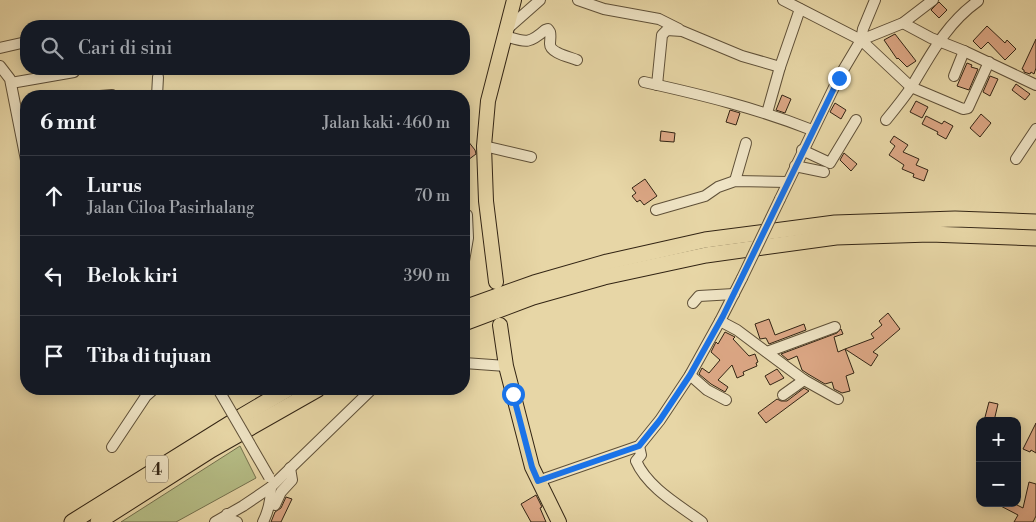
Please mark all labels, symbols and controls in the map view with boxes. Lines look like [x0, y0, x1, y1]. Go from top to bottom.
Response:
search box [20, 20, 470, 75]
icon: search [38, 34, 66, 62]
text: Cari di sini [78, 36, 173, 60]
route end [828, 67, 851, 90]
text: 6 mnt [40, 110, 96, 136]
text: Jalan kaki · 460 m [322, 113, 450, 133]
text: Lurus [87, 174, 142, 198]
icon: ahead [40, 182, 68, 210]
text: 70 m [414, 186, 450, 206]
text: Jalan Ciloa Pasirhalang [87, 198, 254, 218]
icon: left [40, 262, 68, 290]
text: Belok kiri [87, 264, 177, 288]
text: 390 m [404, 266, 450, 286]
icon: arrive [40, 342, 68, 370]
text: Tiba di tujuan [87, 344, 211, 368]
route start [502, 383, 525, 406]
map controls [976, 417, 1021, 507]
button: + [976, 417, 1021, 462]
road number: 4 [146, 456, 168, 482]
button: − [976, 462, 1021, 507]

